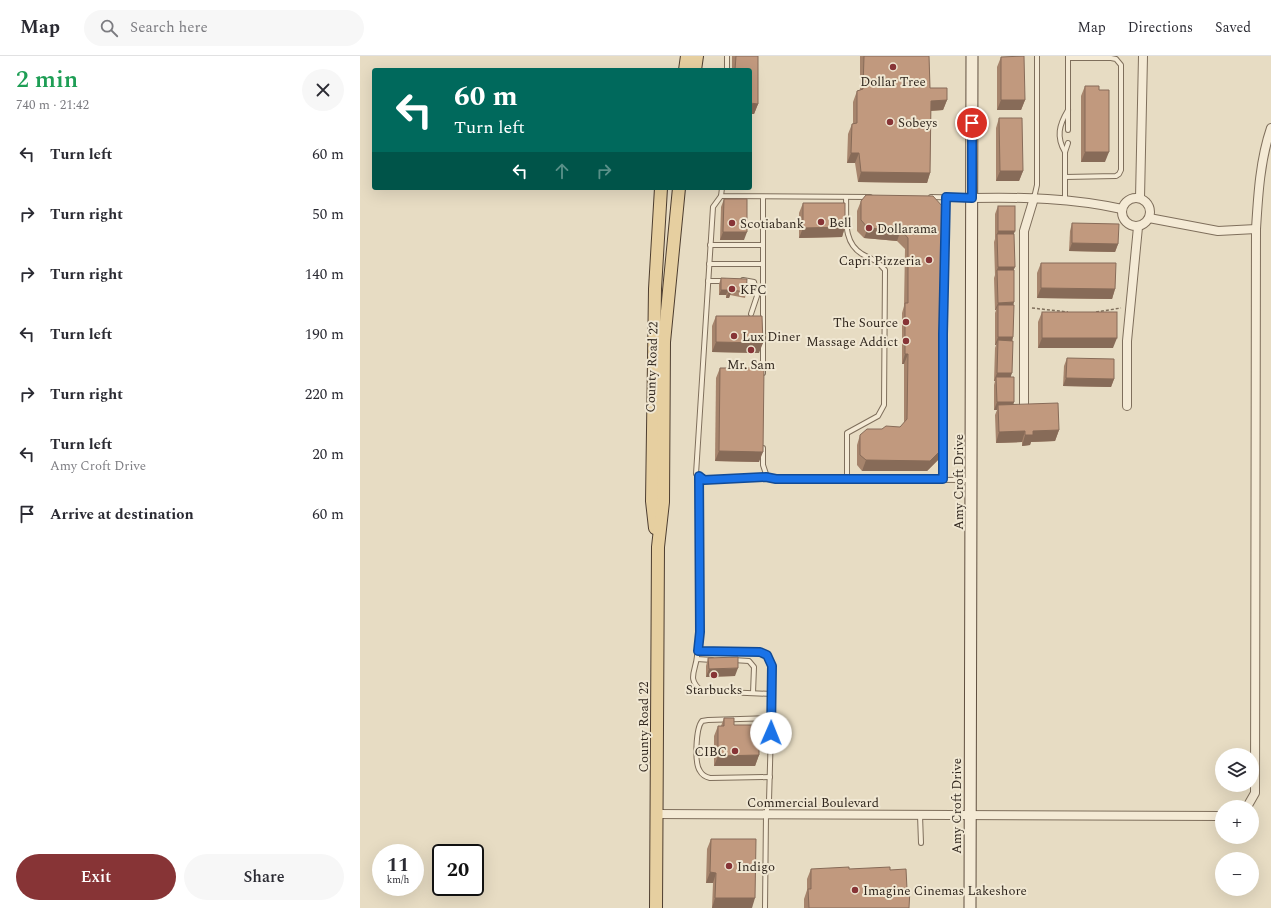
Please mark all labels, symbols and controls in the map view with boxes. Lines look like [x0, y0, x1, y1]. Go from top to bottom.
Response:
search box [84, 10, 364, 46]
text: Map [20, 13, 60, 42]
text: Search here [130, 16, 208, 39]
icon: search [98, 17, 120, 39]
text: Map [1078, 17, 1106, 38]
text: Directions [1128, 17, 1193, 38]
text: Saved [1215, 17, 1251, 38]
text: 2 min [16, 62, 78, 98]
marker: Dollar Tree [888, 62, 898, 72]
button: close [302, 69, 344, 111]
place label: Dollar Tree [860, 72, 926, 92]
text: 60 m [454, 75, 518, 118]
icon: left [388, 84, 440, 136]
text: 740 m · 21:42 [16, 95, 89, 115]
pin [955, 106, 989, 140]
icon: arrive [961, 112, 983, 134]
place label: Sobeys [898, 113, 938, 133]
text: Turn left [454, 114, 525, 141]
marker: Sobeys [885, 117, 895, 127]
icon: left [16, 143, 38, 165]
text: Turn left [50, 143, 112, 166]
text: 60 m [312, 143, 344, 166]
icon: left [509, 160, 531, 182]
icon: ahead [551, 160, 573, 182]
icon: right [593, 160, 615, 182]
icon: right [16, 203, 38, 225]
text: Turn right [50, 203, 123, 226]
text: 50 m [312, 203, 344, 226]
place label: Bell [829, 213, 852, 233]
place label: Scotiabank [740, 214, 804, 234]
marker: Bell [816, 217, 826, 227]
marker: Scotiabank [727, 218, 737, 228]
place label: Dollarama [877, 219, 938, 239]
marker: Dollarama [864, 223, 874, 233]
place label: Capri Pizzeria [839, 251, 922, 271]
marker: Capri Pizzeria [924, 255, 934, 265]
icon: right [16, 263, 38, 285]
text: Turn right [50, 263, 123, 286]
text: 140 m [305, 263, 344, 286]
place label: KFC [740, 280, 767, 300]
marker: KFC [727, 284, 737, 294]
place label: The Source [833, 313, 898, 333]
marker: The Source [901, 317, 911, 327]
street label: County Road 22 [640, 321, 664, 413]
icon: left [16, 323, 38, 345]
text: Turn left [50, 323, 112, 346]
text: 190 m [305, 323, 344, 346]
place label: Lux Diner [742, 327, 800, 347]
marker: Lux Diner [729, 331, 739, 341]
place label: Massage Addict [806, 332, 898, 352]
marker: Massage Addict [901, 336, 911, 346]
marker: Mr. Sam [746, 345, 756, 355]
place label: Mr. Sam [727, 355, 775, 375]
icon: right [16, 383, 38, 405]
text: Turn right [50, 383, 123, 406]
text: 220 m [305, 383, 344, 406]
text: Turn left [50, 433, 112, 456]
street label: Amy Croft Drive [949, 434, 969, 530]
icon: left [16, 443, 38, 465]
text: 20 m [312, 443, 344, 466]
text: Amy Croft Drive [50, 456, 146, 476]
icon: arrive [16, 503, 38, 525]
text: Arrive at destination [50, 503, 194, 526]
text: 60 m [312, 503, 344, 526]
marker: Starbucks [709, 670, 719, 680]
place label: Starbucks [686, 680, 742, 700]
street label: County Road 22 [634, 682, 654, 772]
position arrow [750, 712, 792, 754]
place label: CIBC [694, 742, 727, 762]
marker: CIBC [730, 746, 740, 756]
map controls [1215, 748, 1259, 896]
button: layers [1215, 748, 1259, 792]
street label: Amy Croft Drive [947, 758, 967, 854]
street label: Commercial Boulevard [747, 793, 879, 813]
button: + [1215, 800, 1259, 844]
speed limit sign: 20 [432, 844, 484, 896]
text: 11 [387, 850, 409, 880]
button: − [1215, 852, 1259, 896]
button: Exit [16, 854, 176, 900]
button: Share [184, 854, 344, 900]
place label: Indigo [737, 857, 775, 877]
marker: Indigo [724, 861, 734, 871]
text: km/h [387, 872, 409, 888]
place label: Imagine Cinemas Lakeshore [863, 881, 1027, 901]
marker: Imagine Cinemas Lakeshore [850, 885, 860, 895]

